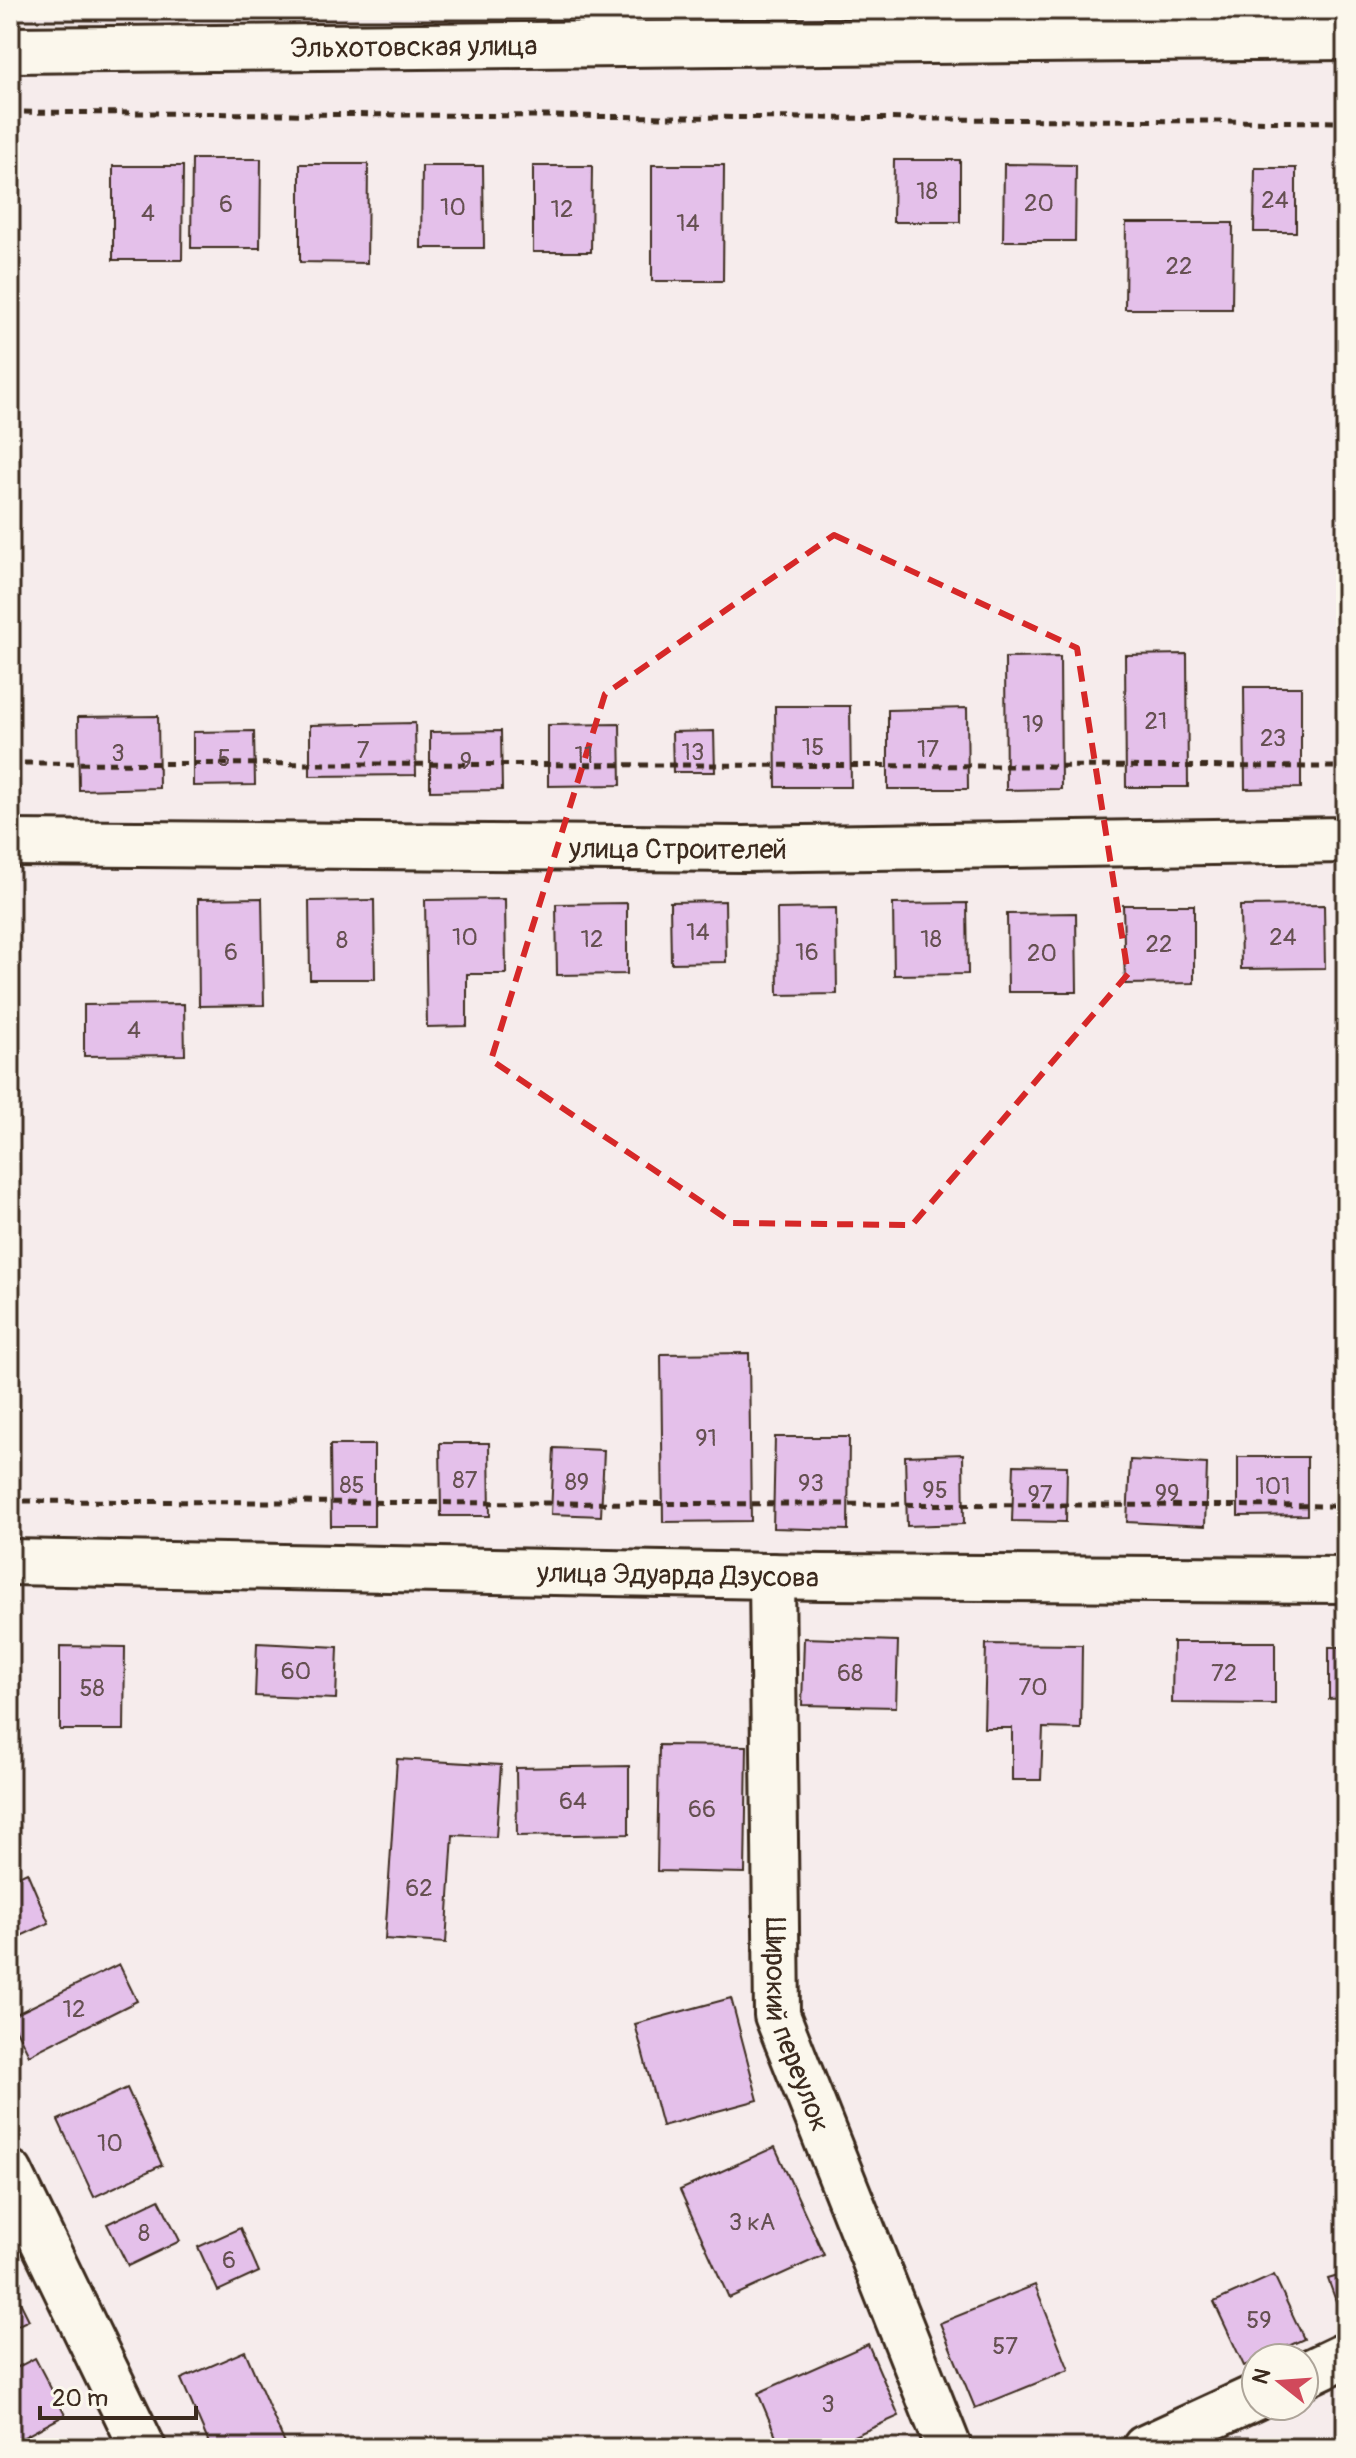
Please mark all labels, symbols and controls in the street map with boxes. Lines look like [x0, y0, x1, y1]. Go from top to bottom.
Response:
street label: Эльхотовская улица [290, 29, 538, 66]
house number: 18 [916, 177, 938, 206]
house number: 24 [1261, 186, 1289, 215]
house number: 20 [1024, 189, 1054, 218]
house number: 6 [219, 190, 233, 219]
house number: 10 [440, 193, 466, 222]
house number: 12 [551, 195, 573, 224]
house number: 4 [141, 199, 155, 228]
house number: 14 [676, 209, 700, 238]
house number: 22 [1166, 252, 1192, 281]
house number: 21 [1145, 707, 1167, 736]
house number: 19 [1022, 710, 1044, 739]
house number: 23 [1260, 724, 1286, 753]
house number: 15 [802, 733, 824, 762]
house number: 17 [917, 735, 939, 764]
house number: 7 [357, 736, 370, 765]
house number: 13 [682, 738, 704, 767]
house number: 3 [111, 739, 125, 768]
house number: 11 [575, 741, 593, 770]
house number: 5 [217, 744, 231, 773]
house number: 9 [460, 747, 472, 776]
street label: улица Строителей [568, 832, 787, 868]
house number: 14 [686, 918, 710, 947]
house number: 10 [452, 923, 478, 952]
house number: 24 [1269, 923, 1297, 952]
house number: 12 [581, 925, 603, 954]
house number: 18 [920, 925, 942, 954]
house number: 8 [336, 926, 348, 955]
house number: 22 [1146, 930, 1172, 959]
house number: 6 [224, 938, 238, 967]
house number: 16 [795, 938, 819, 967]
house number: 20 [1027, 939, 1057, 968]
house number: 4 [127, 1016, 141, 1045]
house number: 91 [695, 1424, 717, 1453]
house number: 87 [453, 1466, 478, 1495]
house number: 89 [565, 1468, 589, 1497]
house number: 93 [798, 1469, 824, 1498]
house number: 85 [339, 1471, 365, 1500]
house number: 101 [1255, 1472, 1291, 1501]
house number: 95 [922, 1476, 948, 1505]
house number: 99 [1155, 1479, 1179, 1508]
house number: 97 [1027, 1480, 1053, 1509]
street label: улица Эдуарда Дзусова [536, 1556, 819, 1596]
house number: 60 [281, 1657, 311, 1686]
house number: 68 [837, 1659, 863, 1688]
house number: 72 [1211, 1659, 1237, 1688]
house number: 70 [1018, 1673, 1048, 1702]
house number: 58 [79, 1674, 105, 1703]
house number: 64 [559, 1787, 587, 1816]
house number: 66 [688, 1795, 716, 1824]
house number: 62 [405, 1874, 433, 1903]
street label: Широкий переулок [757, 1917, 838, 2137]
house number: 12 [63, 1995, 85, 2024]
house number: 10 [97, 2129, 123, 2158]
house number: 3 кА [729, 2208, 775, 2237]
house number: 8 [138, 2219, 150, 2248]
house number: 6 [222, 2246, 236, 2275]
house number: 59 [1246, 2306, 1272, 2335]
house number: 57 [992, 2332, 1018, 2361]
north arrow [1240, 2342, 1320, 2422]
text: N [1246, 2365, 1277, 2388]
scale bar [40, 2370, 196, 2420]
text: 20 m [52, 2384, 108, 2413]
house number: 3 [821, 2390, 835, 2419]

